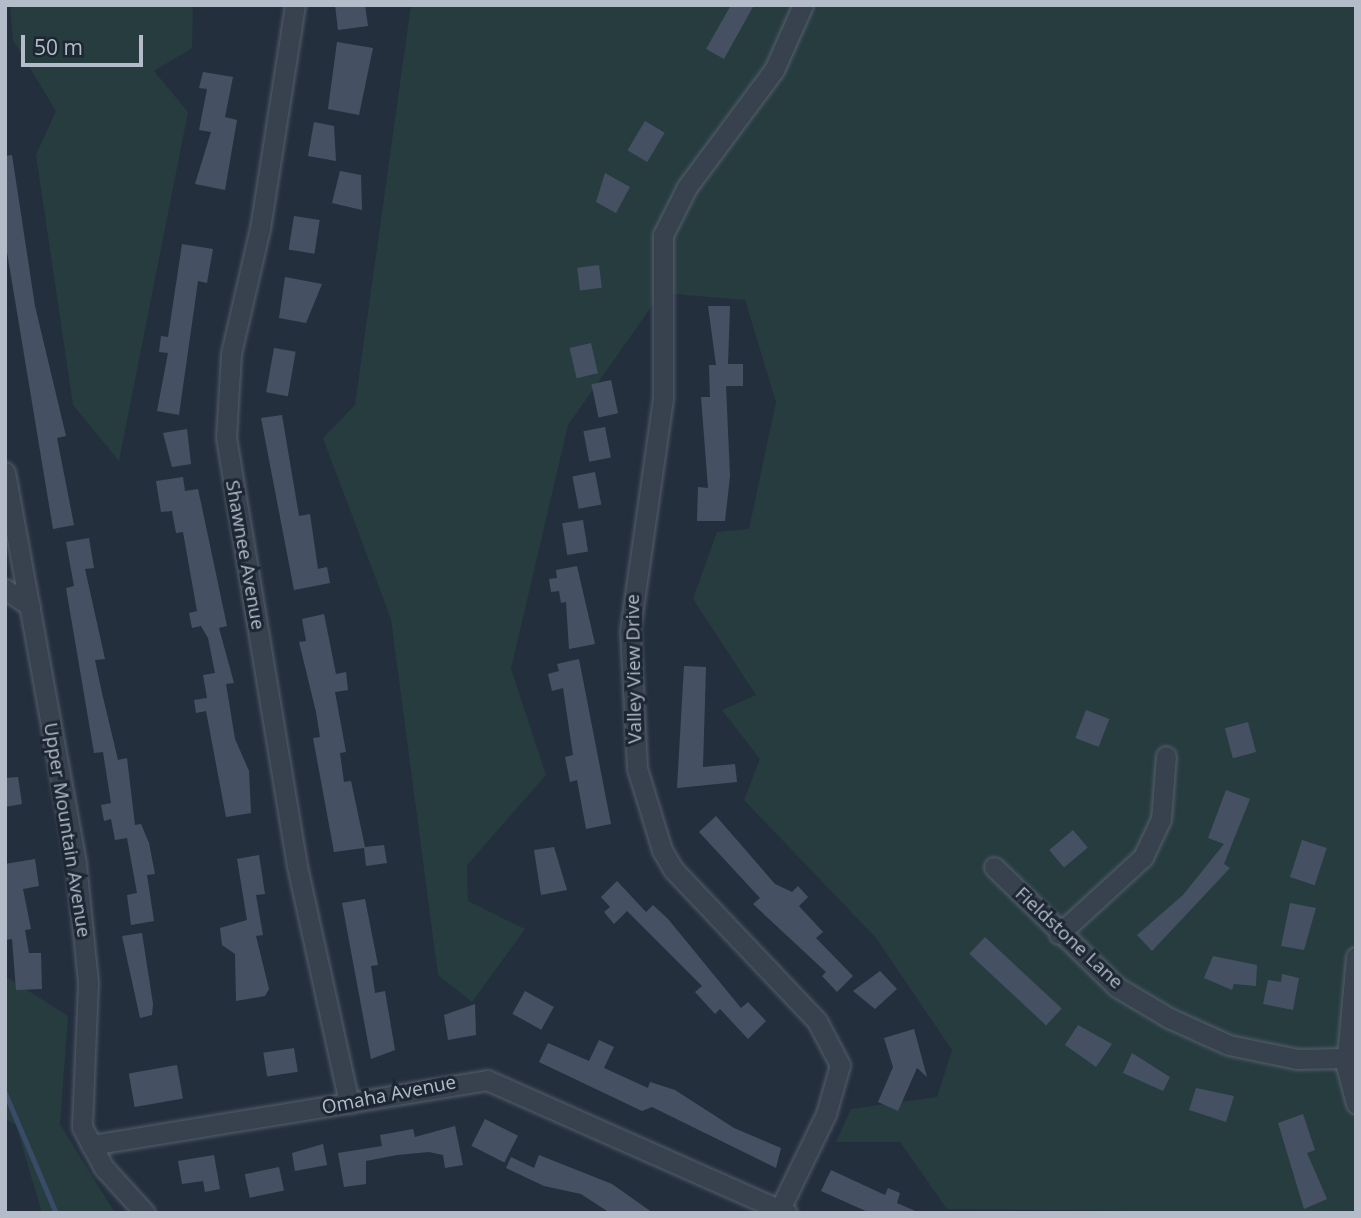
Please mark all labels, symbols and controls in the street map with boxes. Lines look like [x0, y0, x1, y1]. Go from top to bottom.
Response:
scale bar [24, 21, 147, 65]
text: 50 m [34, 33, 83, 61]
street label: Shawnee Avenue [221, 478, 269, 632]
street label: Valley View Drive [621, 594, 647, 744]
street label: Upper Mountain Avenue [39, 721, 95, 939]
street label: Fieldstone Lane [1010, 882, 1128, 994]
street label: Omaha Avenue [320, 1071, 458, 1119]

